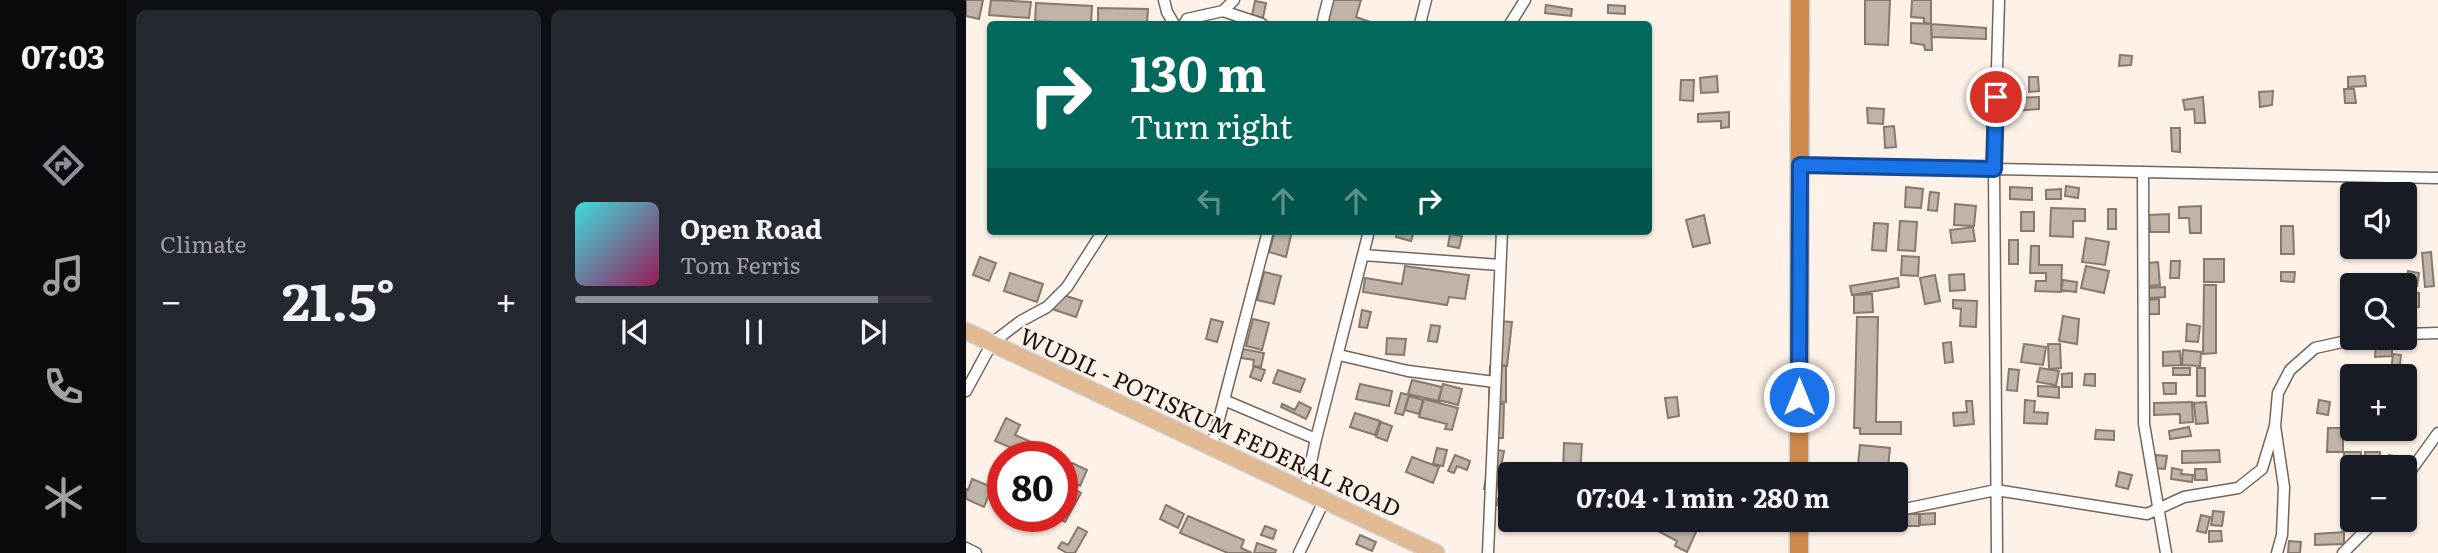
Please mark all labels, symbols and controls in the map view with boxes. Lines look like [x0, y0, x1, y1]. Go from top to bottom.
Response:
text: 07:03 [21, 31, 105, 79]
text: 130 m [1130, 34, 1266, 107]
icon: right [1015, 49, 1106, 140]
pin [1966, 67, 2026, 127]
icon: arrive [1977, 78, 2015, 116]
text: Turn right [1130, 101, 1292, 149]
icon: directions [39, 141, 88, 190]
icon: left [1191, 182, 1229, 220]
icon: ahead [1264, 182, 1302, 220]
icon: ahead [1337, 182, 1375, 220]
icon: right [1410, 182, 1448, 220]
map controls [2340, 182, 2417, 532]
button: sound [2340, 182, 2417, 259]
text: Open Road [680, 208, 822, 247]
text: Climate [160, 226, 246, 260]
text: Tom Ferris [680, 247, 800, 281]
icon: music [39, 251, 88, 300]
text: 21.5° [282, 260, 395, 337]
text: − [160, 270, 182, 327]
text: + [495, 270, 517, 327]
button: search [2340, 273, 2417, 350]
icon: previous [616, 313, 654, 351]
icon: pause [735, 313, 773, 351]
icon: next [854, 313, 892, 351]
street label: WUDIL - POTISKUM FEDERAL ROAD [1015, 317, 1407, 525]
position arrow [1762, 360, 1836, 434]
icon: phone [39, 362, 88, 411]
button: + [2340, 364, 2417, 441]
speed limit sign: 80 [987, 441, 1078, 532]
button: − [2340, 455, 2417, 532]
icon: climate [39, 473, 88, 522]
text: 07:04 · 1 min · 280 m [1576, 477, 1830, 516]

